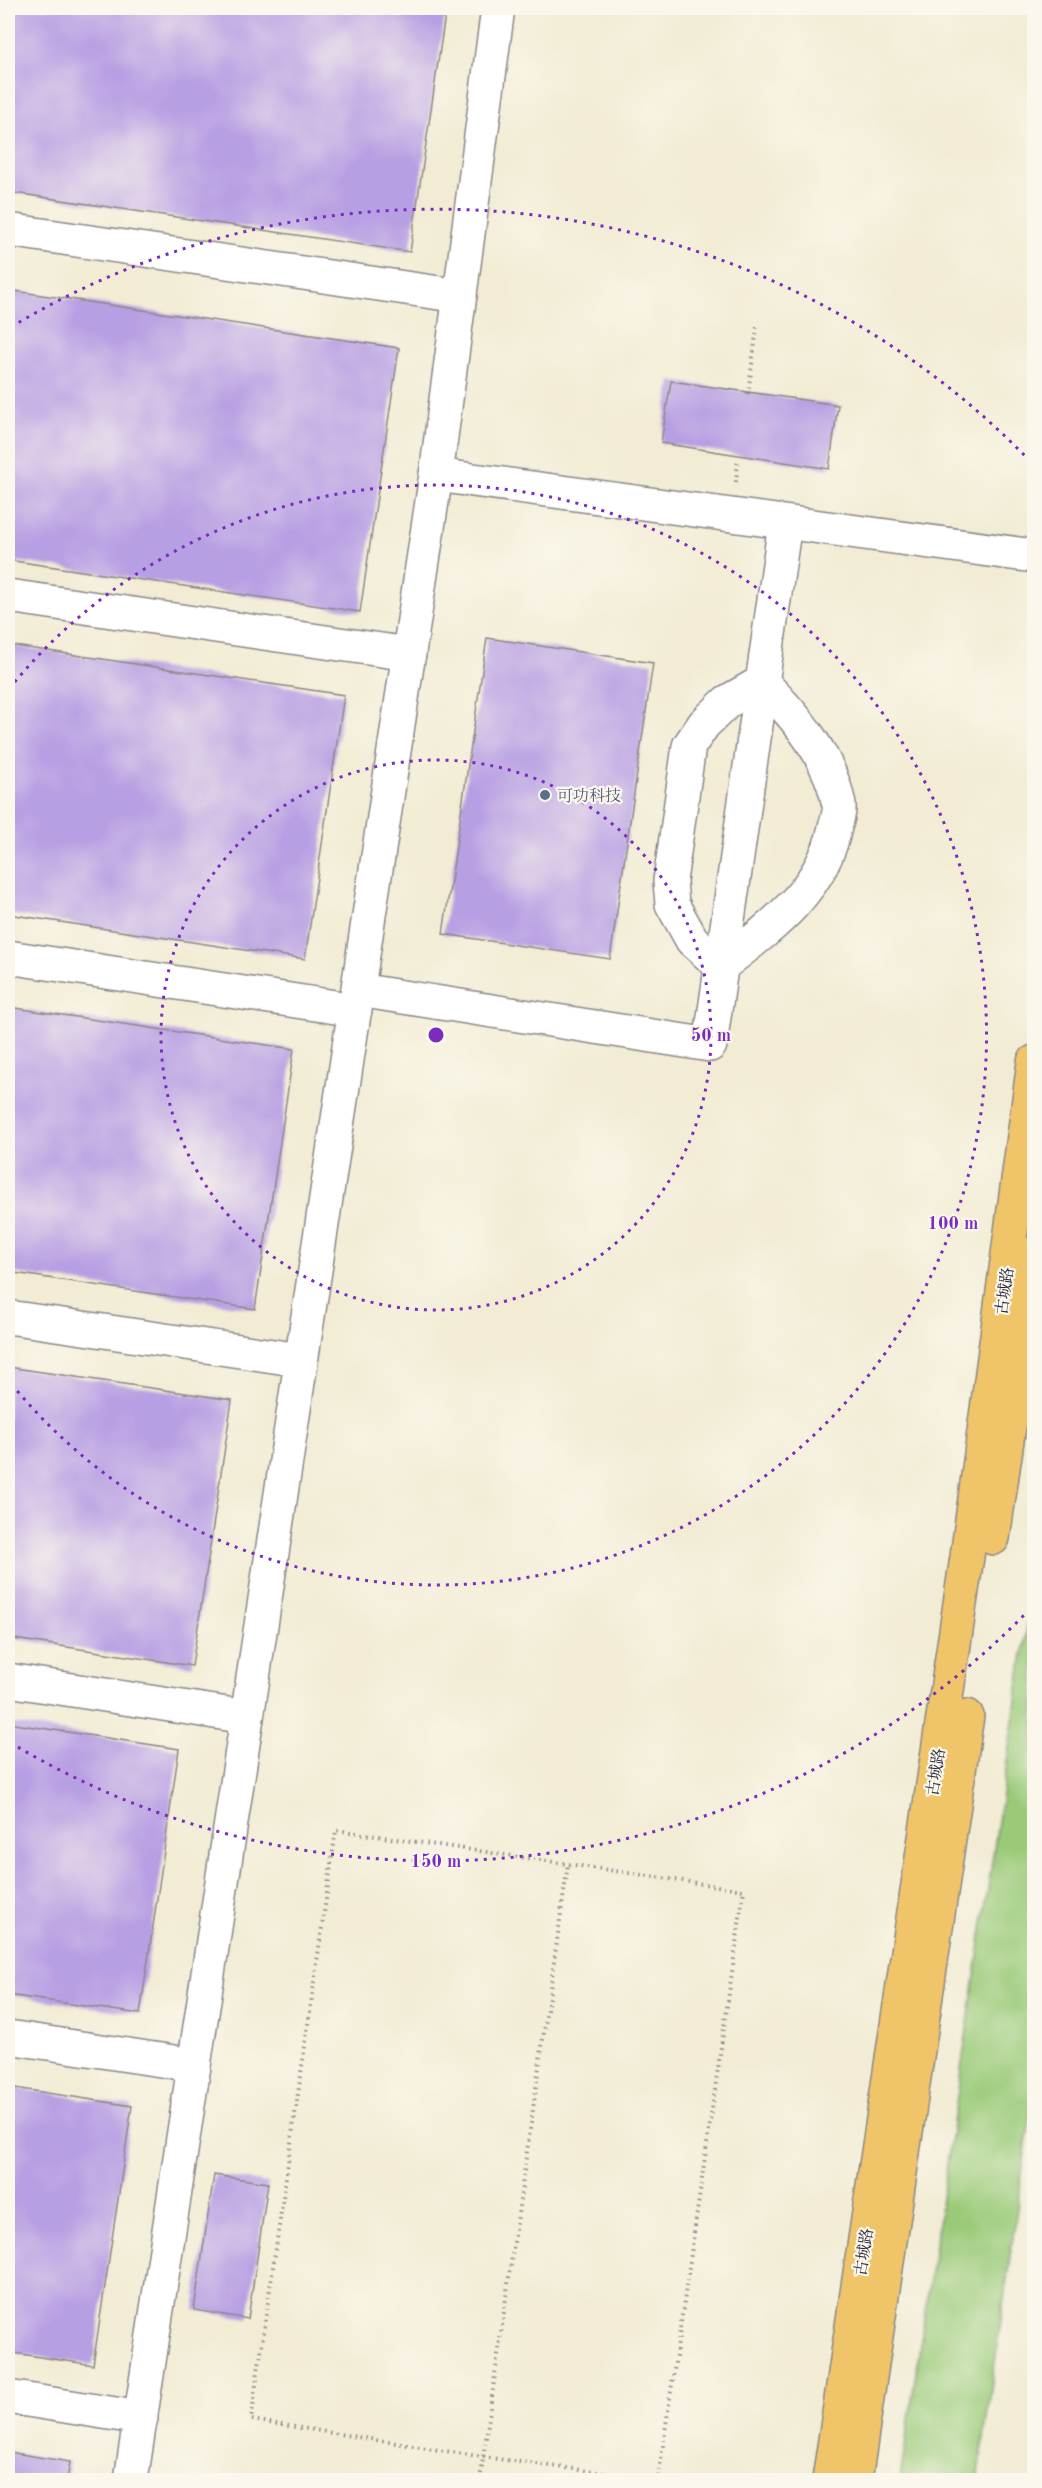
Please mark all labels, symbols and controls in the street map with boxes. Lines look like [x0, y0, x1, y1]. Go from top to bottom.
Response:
place label: 可功科技 [557, 787, 621, 805]
marker: 可功科技 [538, 788, 552, 802]
centre of rings [426, 1025, 446, 1045]
text: 50 m [691, 1027, 731, 1045]
text: 100 m [928, 1215, 978, 1233]
street label: 古城路 [993, 1266, 1017, 1316]
street label: 古城路 [923, 1747, 949, 1797]
text: 150 m [411, 1853, 461, 1871]
street label: 古城路 [851, 2227, 877, 2277]

